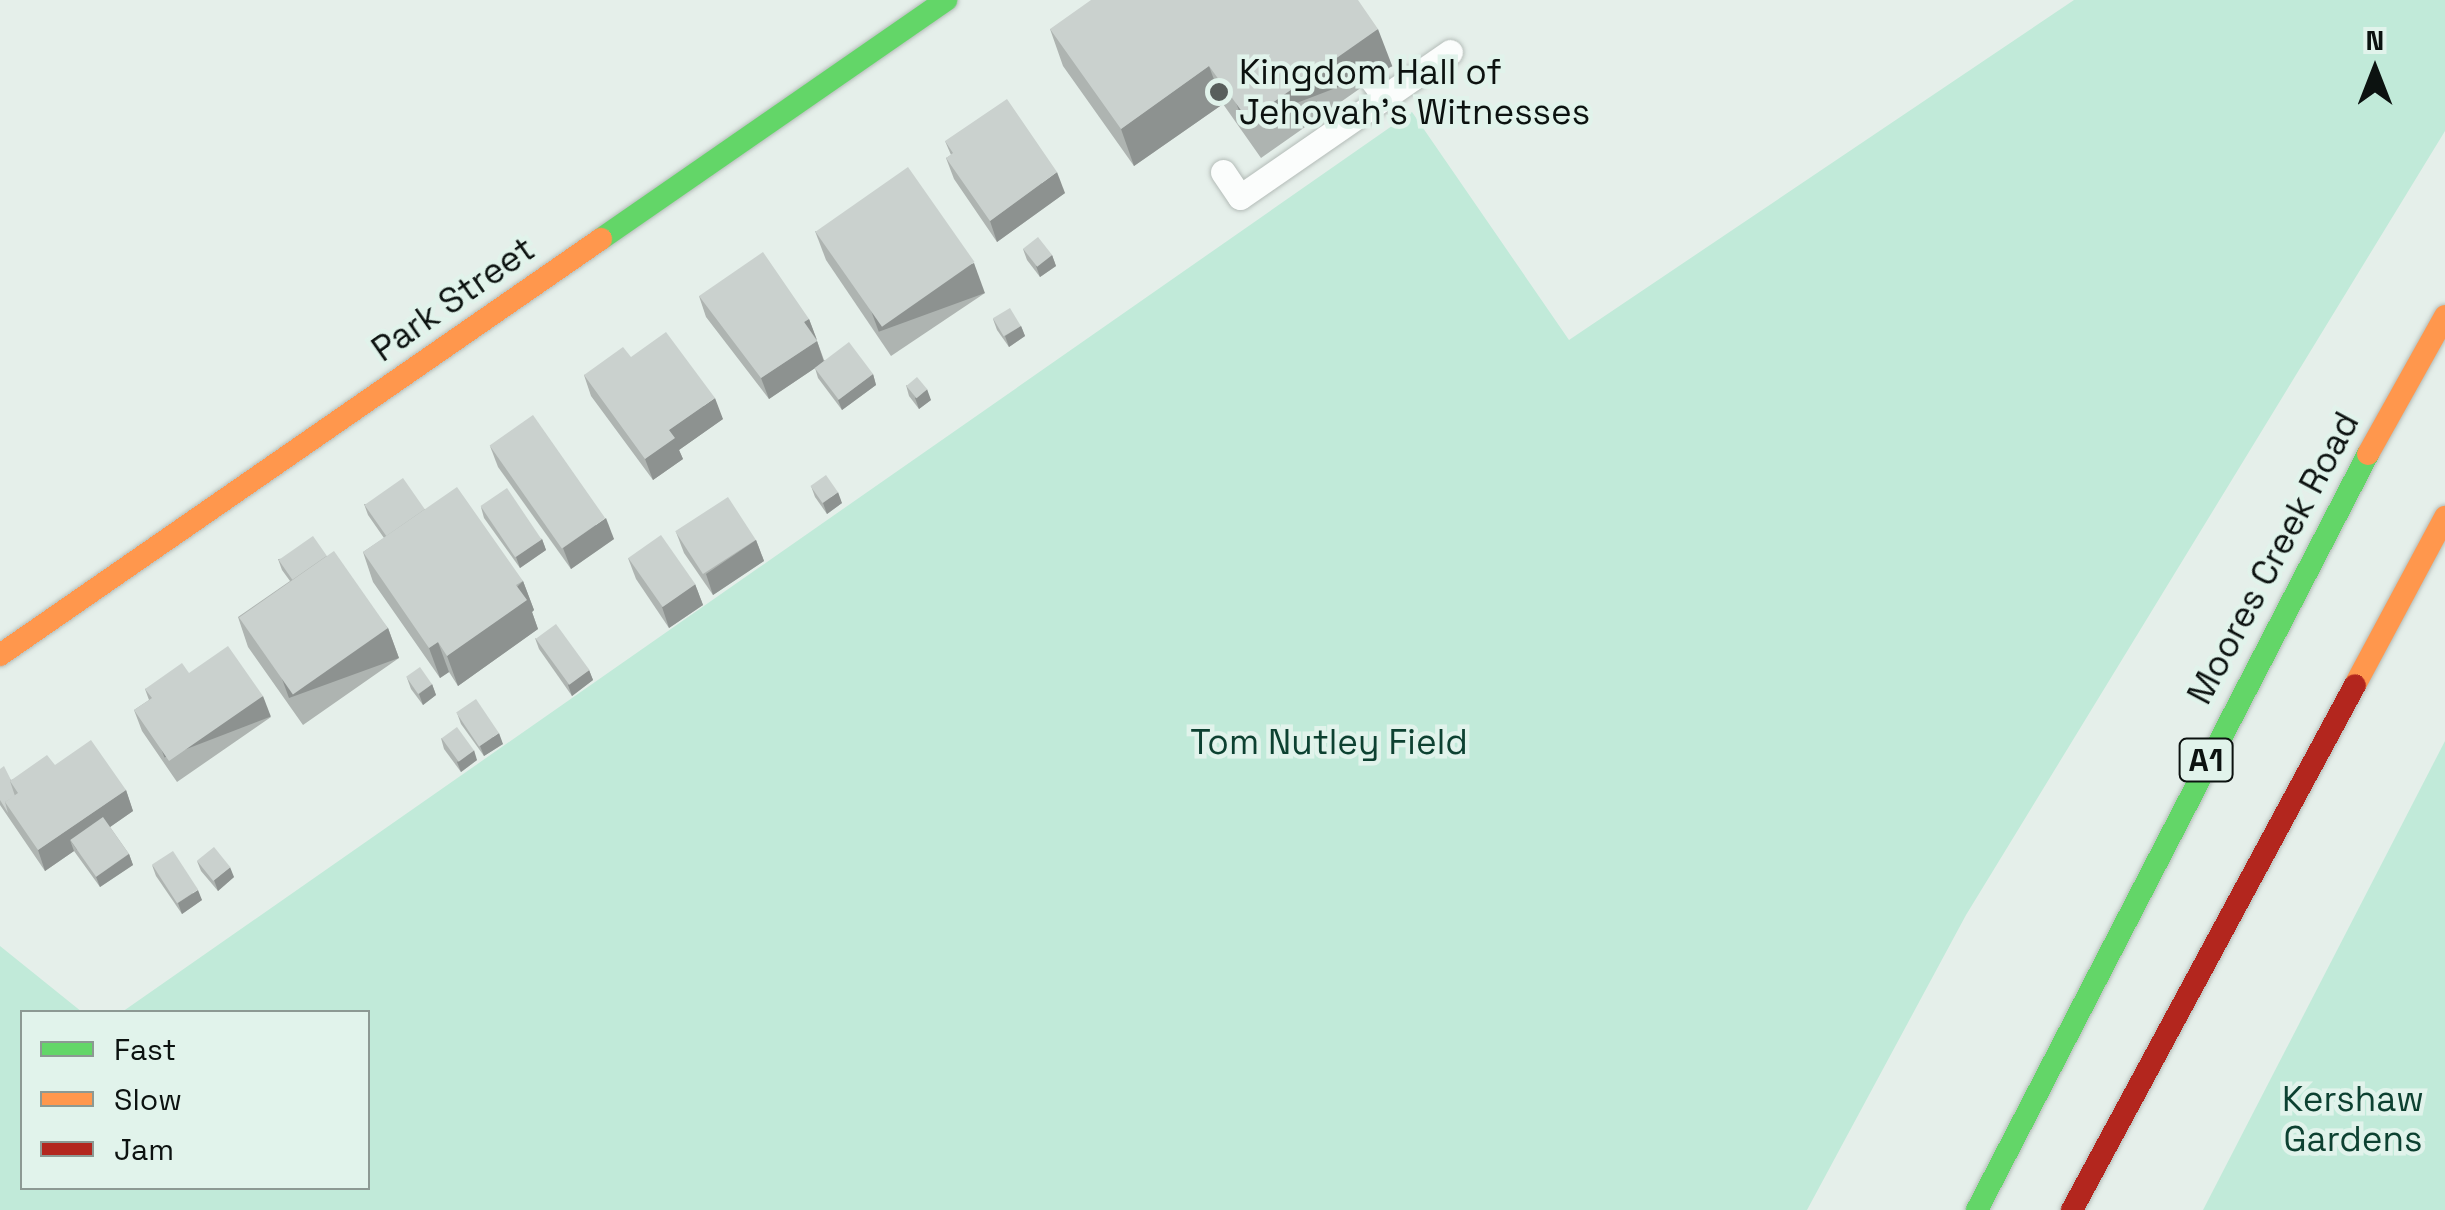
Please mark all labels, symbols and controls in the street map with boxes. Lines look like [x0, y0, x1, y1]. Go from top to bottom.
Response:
north arrow [2325, 20, 2425, 120]
text: N [2366, 22, 2384, 58]
place label: Kingdom Hall of Jehovah's Witnesses [1239, 51, 1590, 133]
marker: Kingdom Hall of Jehovah's Witnesses [1208, 81, 1230, 103]
street label: Park Street [364, 228, 542, 370]
street label: Moores Creek Road [2178, 405, 2368, 711]
park label: Tom Nutley Field [1190, 721, 1468, 763]
road number: A1 [2178, 733, 2234, 787]
legend [20, 1010, 370, 1190]
text: Fast [114, 1030, 176, 1069]
park label: Kershaw Gardens [2282, 1078, 2424, 1160]
text: Slow [114, 1080, 182, 1119]
text: Jam [114, 1130, 174, 1169]

